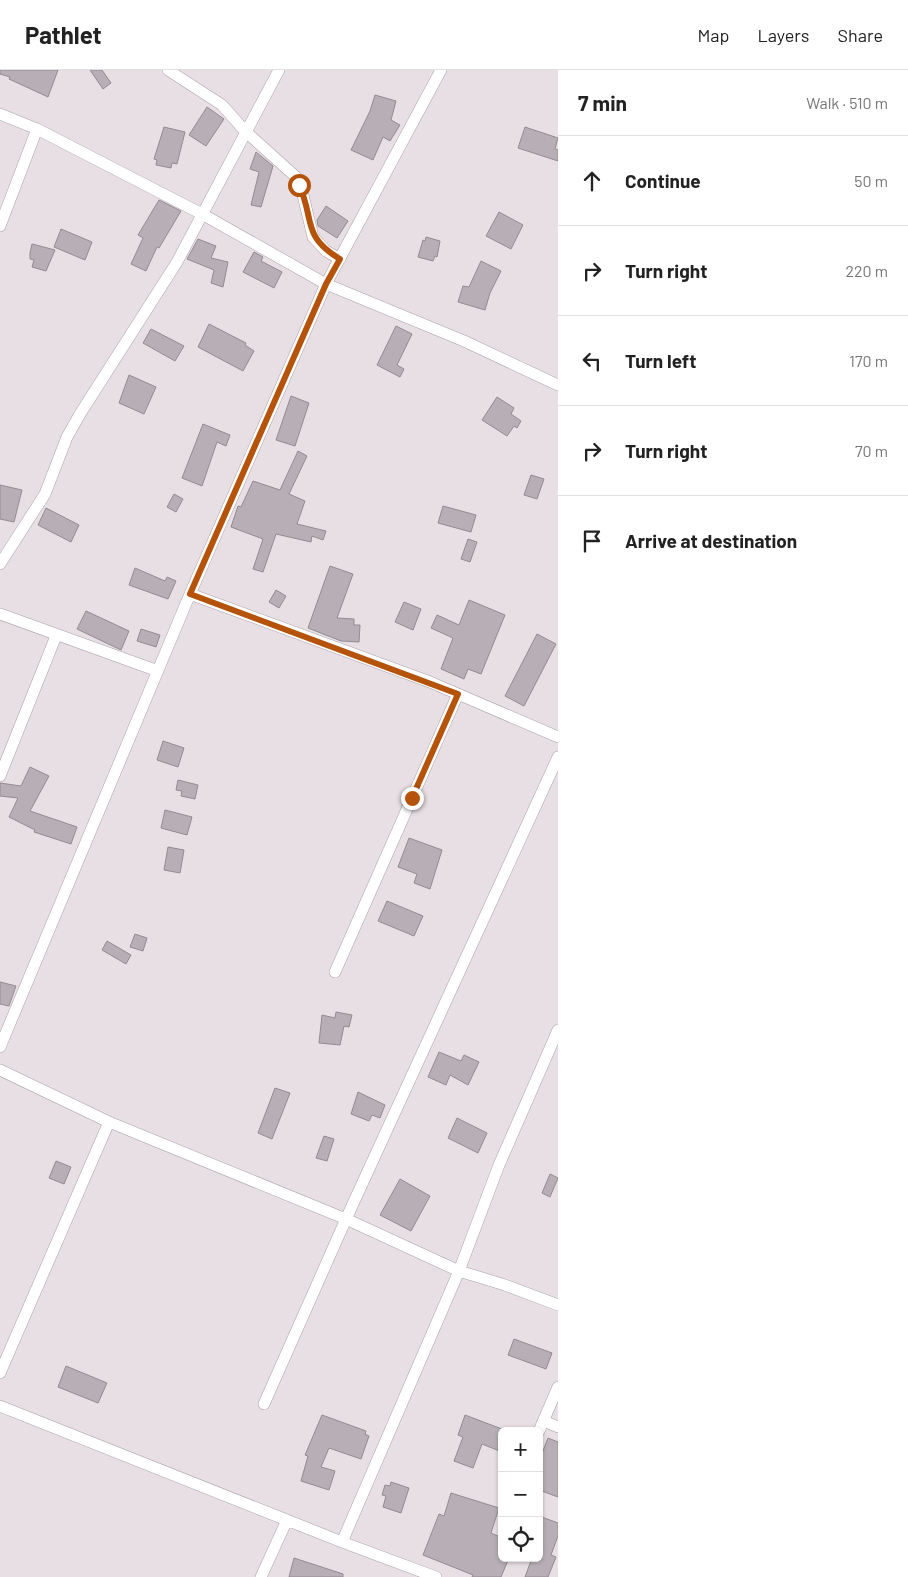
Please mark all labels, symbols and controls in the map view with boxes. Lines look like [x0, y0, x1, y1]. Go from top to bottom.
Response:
text: Pathlet [25, 20, 102, 49]
text: Map [697, 24, 729, 46]
text: Layers [757, 24, 810, 46]
text: Share [838, 24, 883, 46]
text: 7 min [578, 90, 627, 115]
text: Walk · 510 m [806, 93, 888, 112]
icon: ahead [578, 167, 606, 195]
text: Continue [625, 169, 701, 192]
text: 50 m [854, 171, 888, 190]
route start [288, 174, 311, 197]
icon: right [578, 257, 606, 285]
text: Turn right [625, 259, 707, 282]
text: 220 m [845, 261, 888, 280]
icon: left [578, 347, 606, 375]
text: Turn left [625, 349, 696, 372]
text: 170 m [849, 351, 888, 370]
icon: right [578, 437, 606, 465]
text: Turn right [625, 439, 707, 462]
text: 70 m [855, 441, 888, 460]
icon: arrive [578, 527, 606, 555]
text: Arrive at destination [625, 529, 797, 552]
route end [401, 787, 424, 810]
map controls [498, 1427, 543, 1562]
button: + [498, 1427, 543, 1472]
button: − [498, 1472, 543, 1517]
button: locate [498, 1517, 543, 1562]

